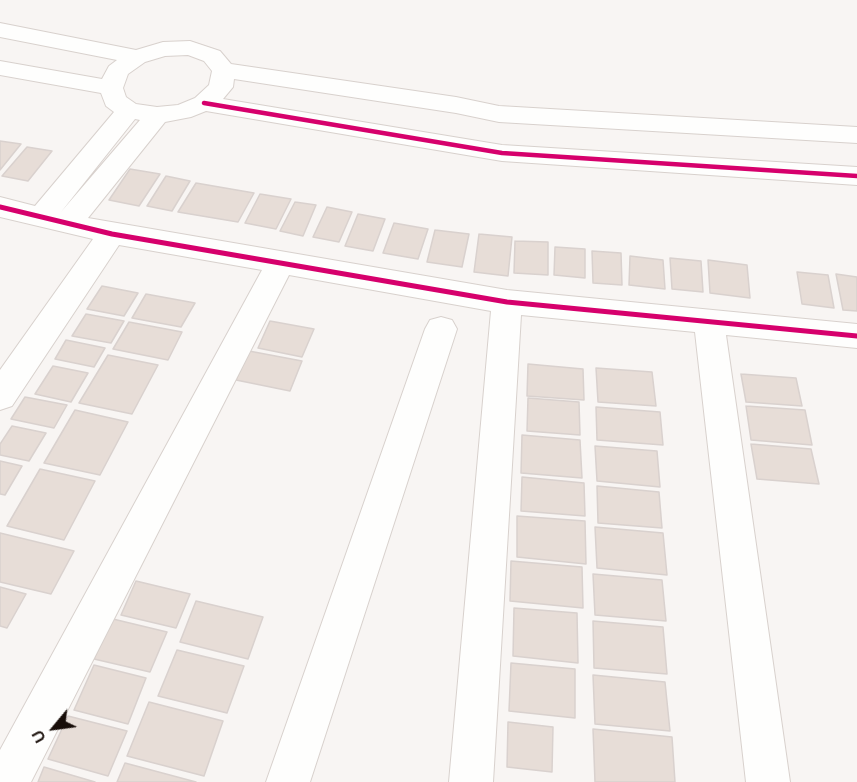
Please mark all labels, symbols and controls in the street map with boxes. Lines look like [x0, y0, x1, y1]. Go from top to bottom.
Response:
north arrow [24, 698, 84, 758]
text: U [27, 727, 49, 747]

